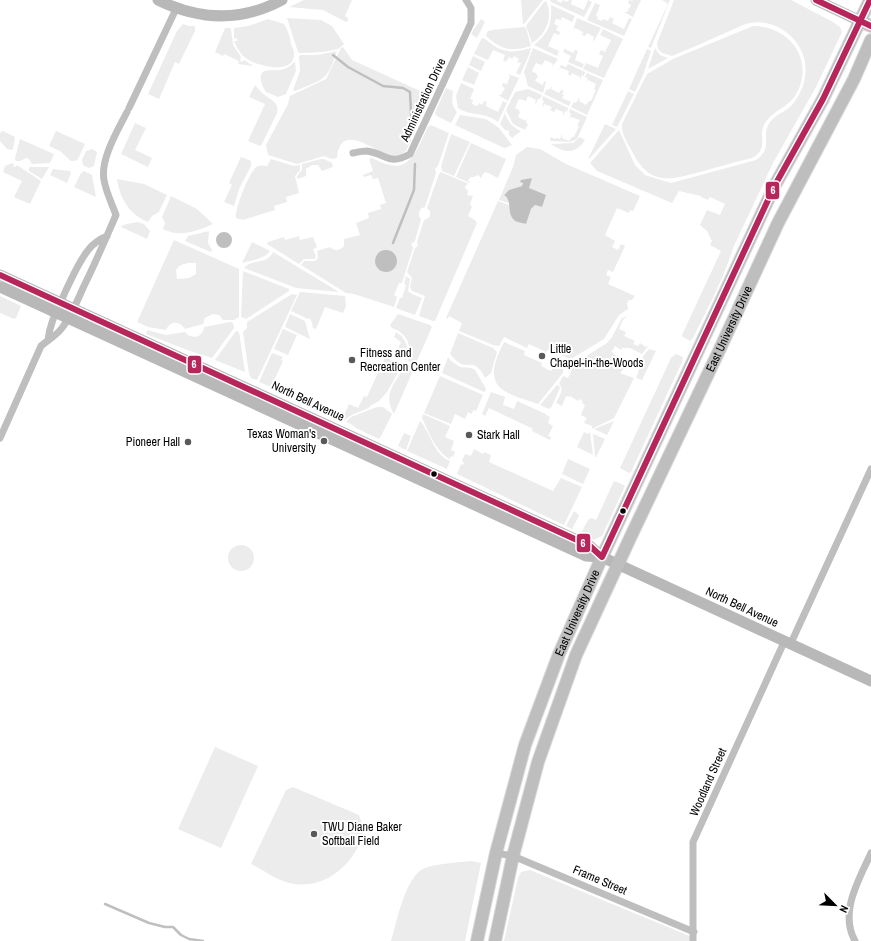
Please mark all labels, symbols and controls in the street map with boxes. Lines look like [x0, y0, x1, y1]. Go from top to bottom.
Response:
street label: Administration Drive [396, 56, 449, 145]
line badge: 6 [765, 181, 780, 200]
text: 6 [770, 183, 776, 197]
street label: East University Drive [702, 283, 756, 374]
place label: Little Chapel-in-the-Woods [550, 341, 643, 371]
place label: Fitness and Recreation Center [360, 345, 441, 375]
marker: Little Chapel-in-the-Woods [537, 351, 547, 361]
line badge: 6 [187, 355, 202, 374]
marker: Fitness and Recreation Center [347, 355, 357, 365]
text: 6 [191, 357, 197, 371]
street label: North Bell Avenue [269, 377, 347, 425]
place label: Texas Woman's University [247, 426, 316, 456]
place label: Stark Hall [477, 427, 520, 443]
marker: Stark Hall [464, 430, 474, 440]
place label: Pioneer Hall [126, 434, 180, 450]
marker: Texas Woman's University [319, 436, 329, 446]
marker: Pioneer Hall [183, 437, 193, 447]
unlabelled marker [429, 469, 439, 479]
unlabelled marker [618, 506, 628, 516]
line badge: 6 [576, 533, 591, 553]
text: 6 [580, 536, 586, 550]
street label: East University Drive [551, 567, 603, 659]
street label: North Bell Avenue [703, 583, 781, 631]
street label: Woodland Street [686, 745, 730, 819]
place label: TWU Diane Baker Softball Field [322, 819, 403, 849]
marker: TWU Diane Baker Softball Field [309, 829, 319, 839]
street label: Frame Street [570, 861, 630, 899]
north arrow [815, 885, 855, 925]
text: N [836, 903, 852, 915]

